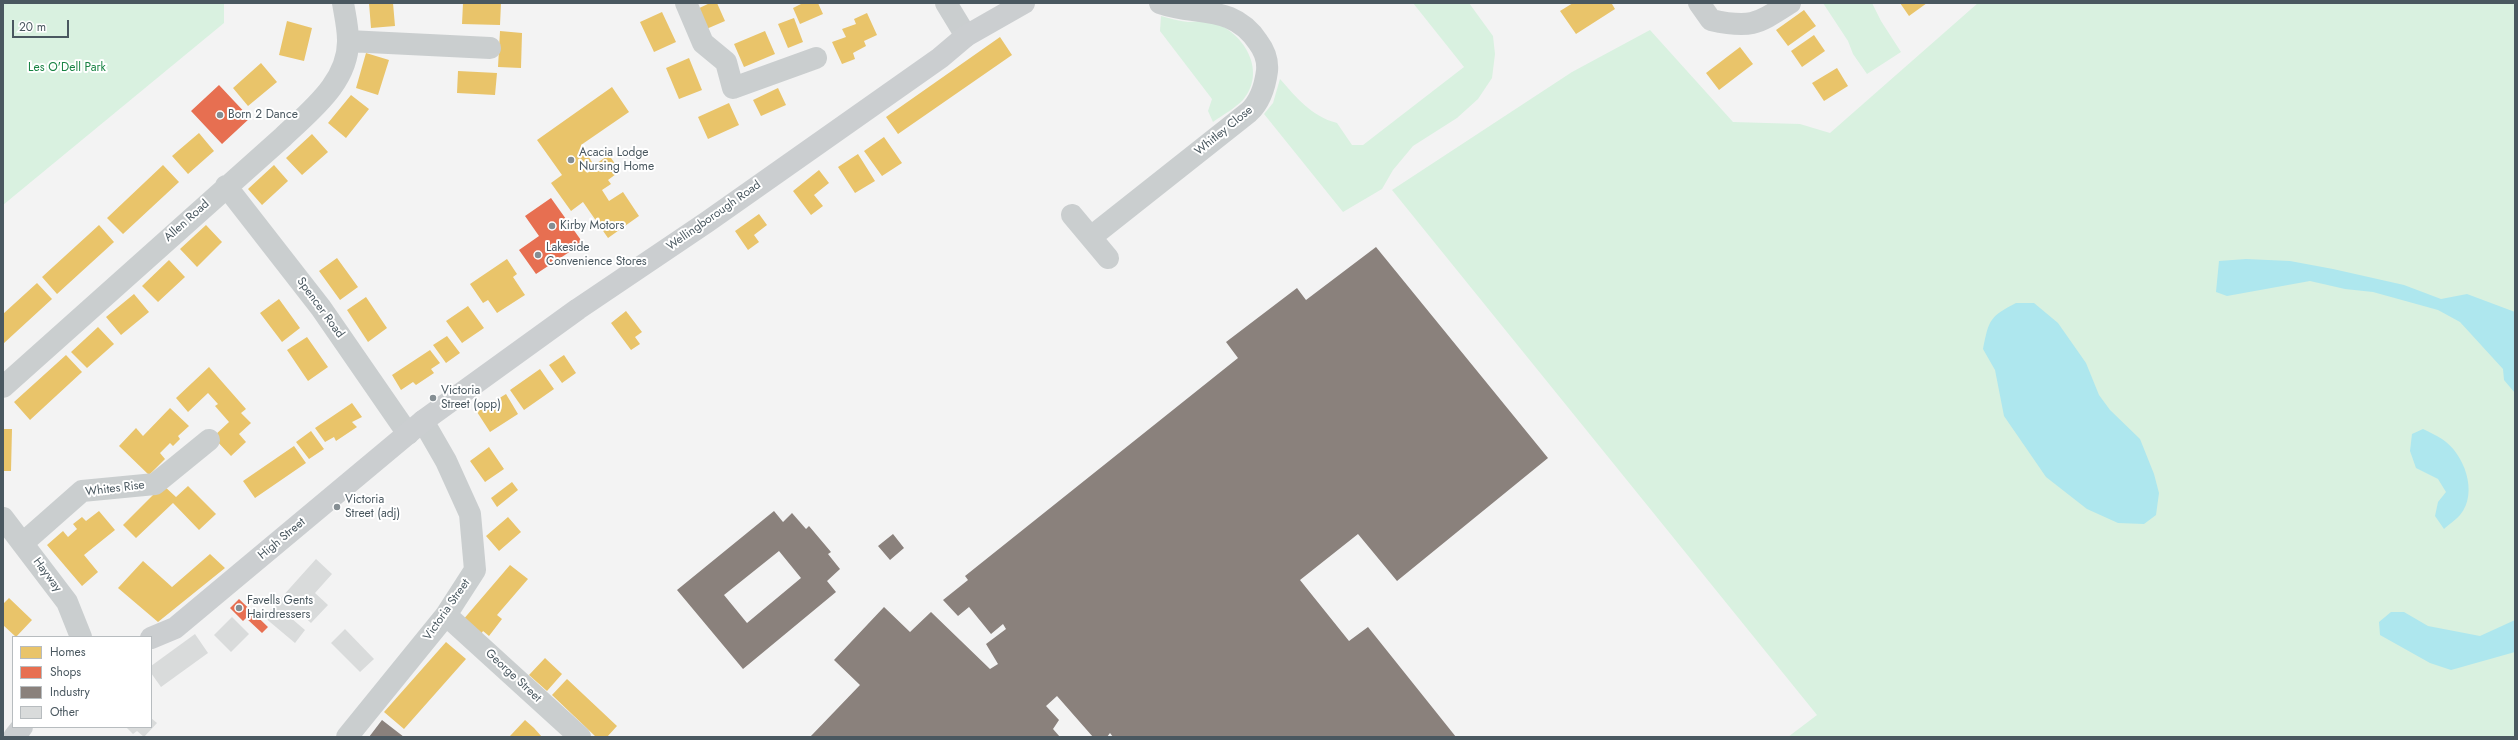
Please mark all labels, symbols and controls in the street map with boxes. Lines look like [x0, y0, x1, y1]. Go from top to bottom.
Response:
scale bar [14, 12, 71, 38]
text: 20 m [19, 18, 46, 36]
park label: Les O'Dell Park [28, 61, 106, 75]
street label: Whitley Close [1192, 103, 1256, 159]
place label: Born 2 Dance [228, 108, 298, 122]
marker: Born 2 Dance [215, 110, 225, 120]
place label: Acacia Lodge Nursing Home [579, 146, 654, 174]
marker: Acacia Lodge Nursing Home [566, 155, 576, 165]
street label: Wellingborough Road [664, 178, 764, 254]
street label: Allen Road [162, 197, 212, 245]
place label: Kirby Motors [560, 219, 624, 233]
marker: Kirby Motors [547, 221, 557, 231]
place label: Lakeside Convenience Stores [546, 241, 647, 269]
marker: Lakeside Convenience Stores [533, 250, 543, 260]
street label: Spencer Road [293, 275, 347, 341]
place label: Victoria Street (opp) [441, 384, 501, 412]
marker: Victoria Street (opp) [428, 393, 438, 403]
street label: Whites Rise [85, 478, 145, 500]
place label: Victoria Street (adj) [345, 493, 400, 521]
marker: Victoria Street (adj) [332, 502, 342, 512]
street label: High Street [256, 515, 308, 563]
street label: Hayway [29, 555, 65, 595]
street label: Victoria Street [421, 577, 473, 643]
place label: Favells Gents Hairdressers [247, 594, 313, 622]
marker: Favells Gents Hairdressers [234, 603, 244, 613]
legend [12, 636, 152, 728]
text: Homes [50, 643, 86, 661]
street label: George Street [482, 646, 544, 706]
text: Shops [50, 663, 81, 681]
text: Industry [50, 683, 90, 701]
text: Other [50, 703, 79, 721]

